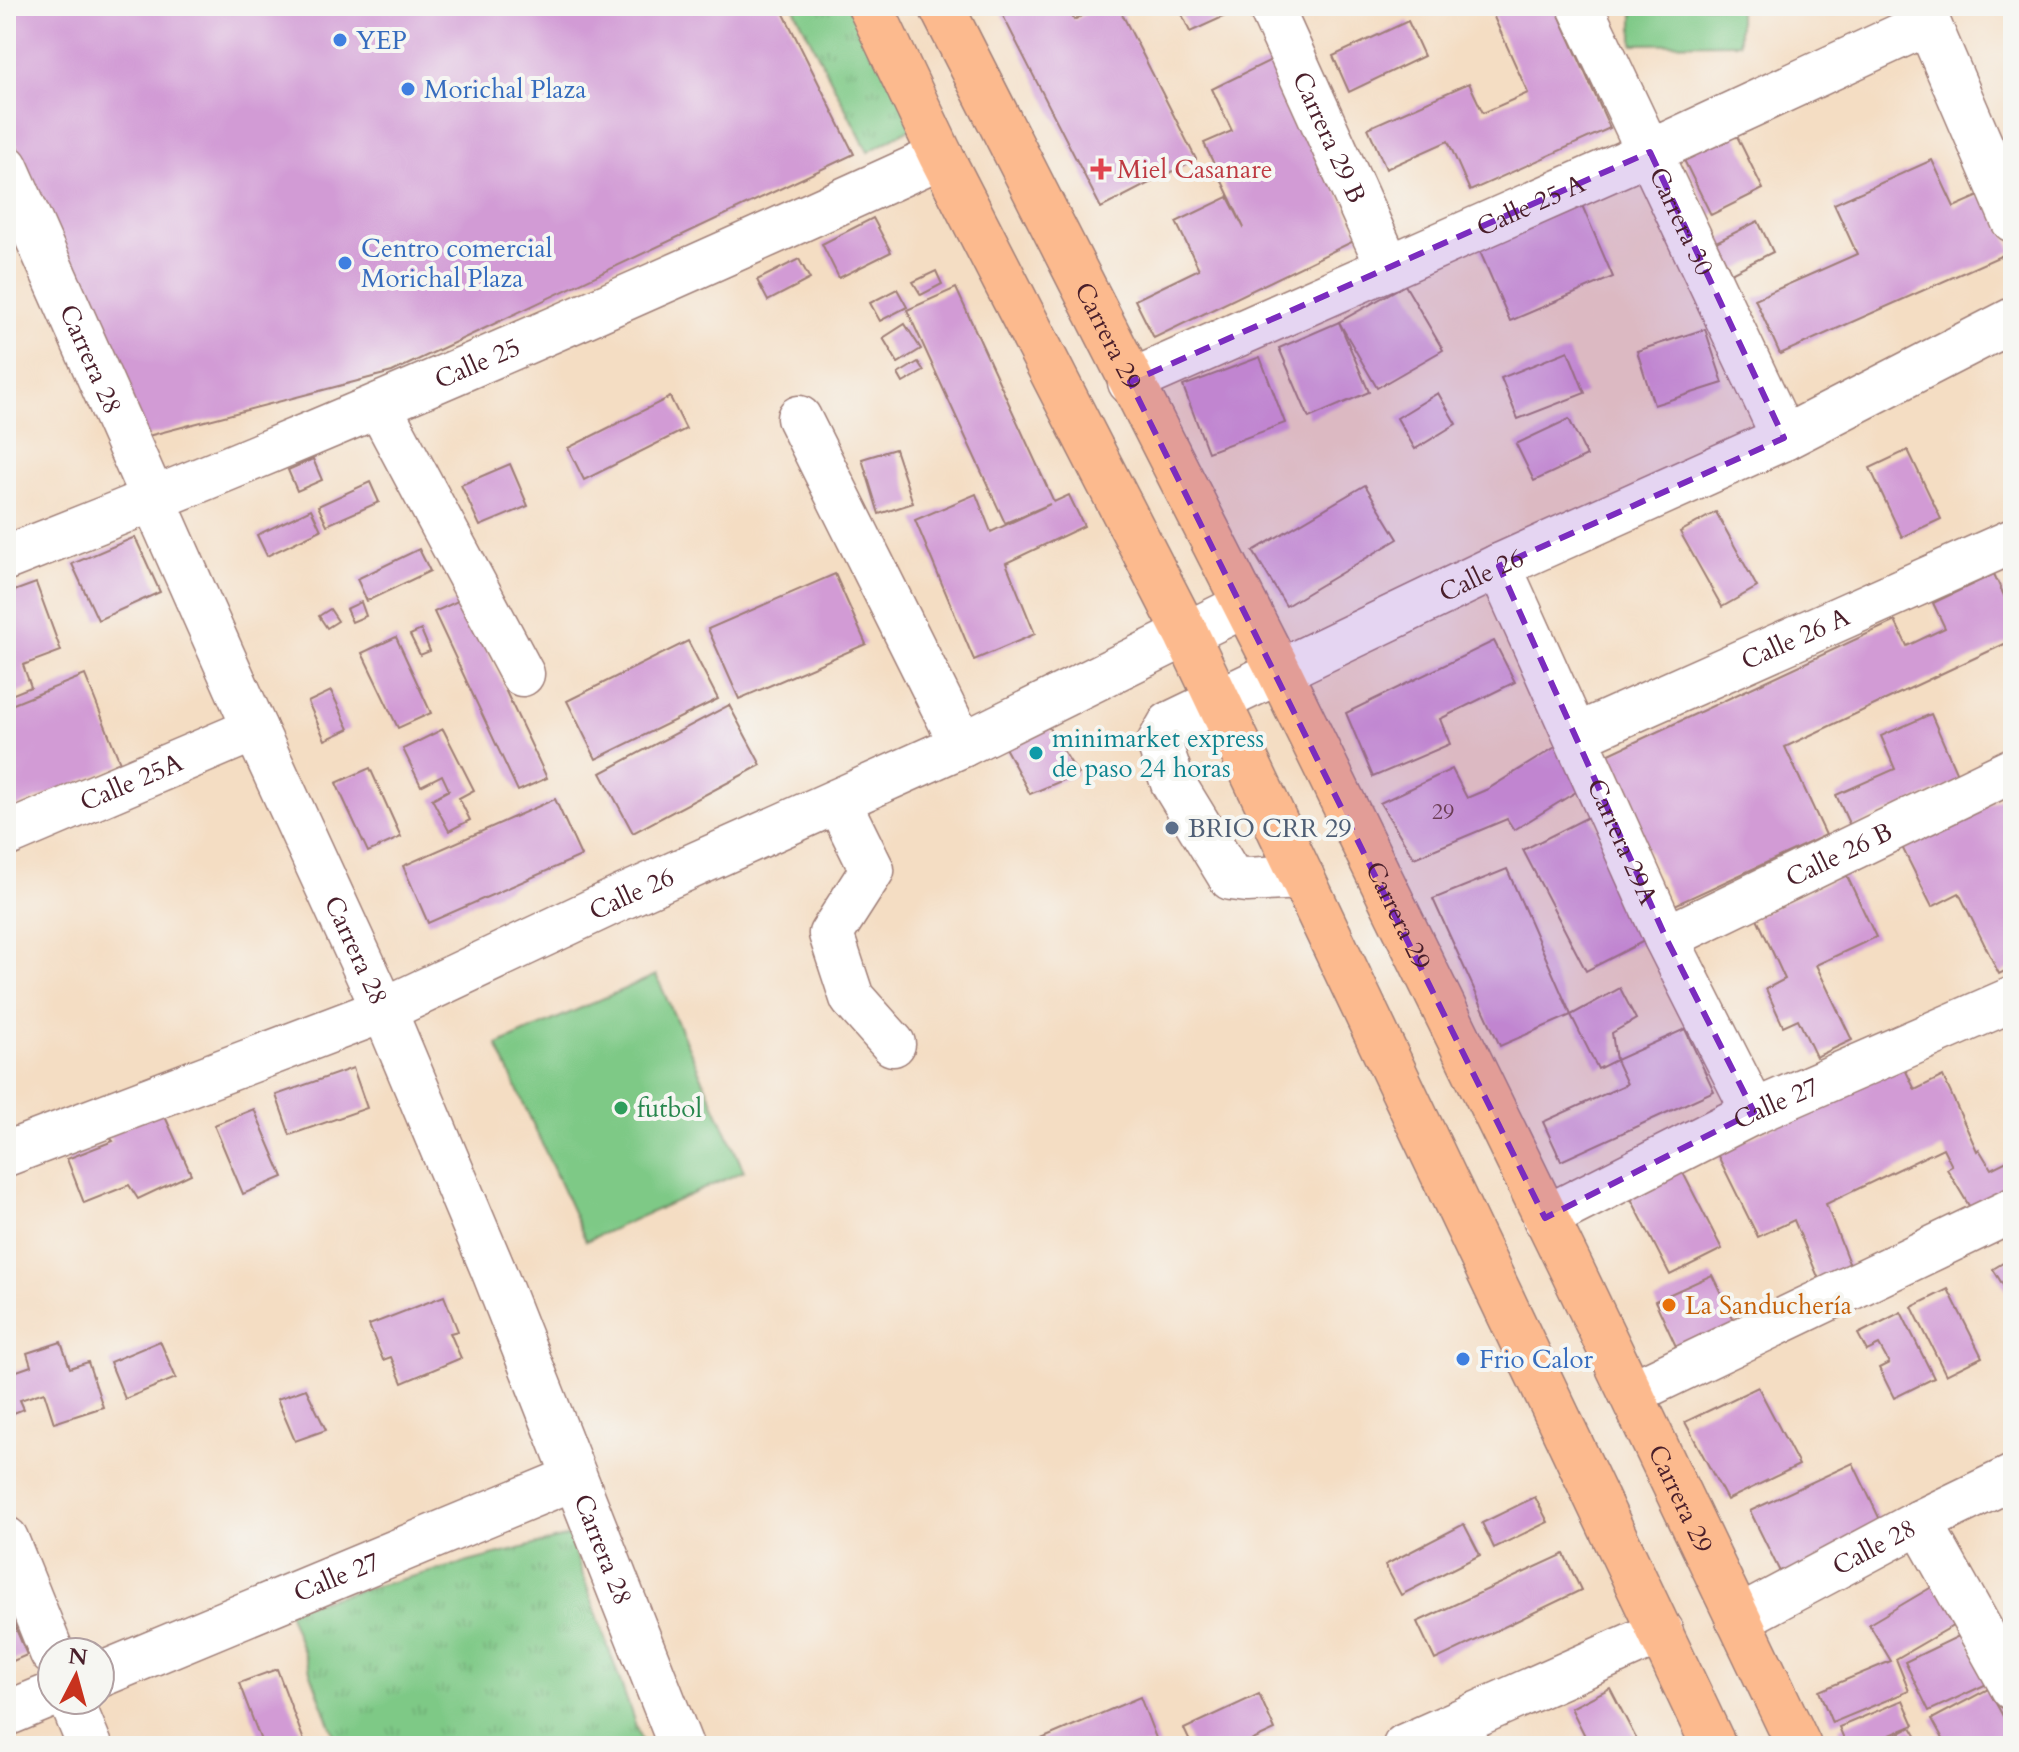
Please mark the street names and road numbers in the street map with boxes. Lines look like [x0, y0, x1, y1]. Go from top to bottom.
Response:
street label: Carrera 29 B [1284, 66, 1374, 209]
street label: Carrera 30 [1641, 161, 1722, 281]
street label: Calle 25 A [1471, 166, 1591, 245]
street label: Carrera 29 [1066, 276, 1150, 396]
street label: Carrera 28 [51, 299, 130, 419]
street label: Calle 25 [429, 329, 526, 397]
street label: Calle 26 [1433, 540, 1529, 610]
street label: Calle 26 A [1736, 599, 1856, 678]
street label: Calle 25A [75, 745, 188, 820]
street label: Carrera 29A [1579, 773, 1666, 911]
street label: Calle 26 B [1780, 814, 1898, 895]
street label: Carrera 29 [1357, 856, 1439, 976]
street label: Calle 26 [583, 859, 680, 929]
street label: Carrera 28 [316, 890, 396, 1010]
street label: Calle 27 [1727, 1069, 1824, 1138]
street label: Carrera 29 [1640, 1439, 1721, 1559]
street label: Carrera 28 [565, 1489, 641, 1610]
street label: Calle 28 [1826, 1510, 1922, 1584]
street label: Calle 27 [288, 1544, 385, 1611]

